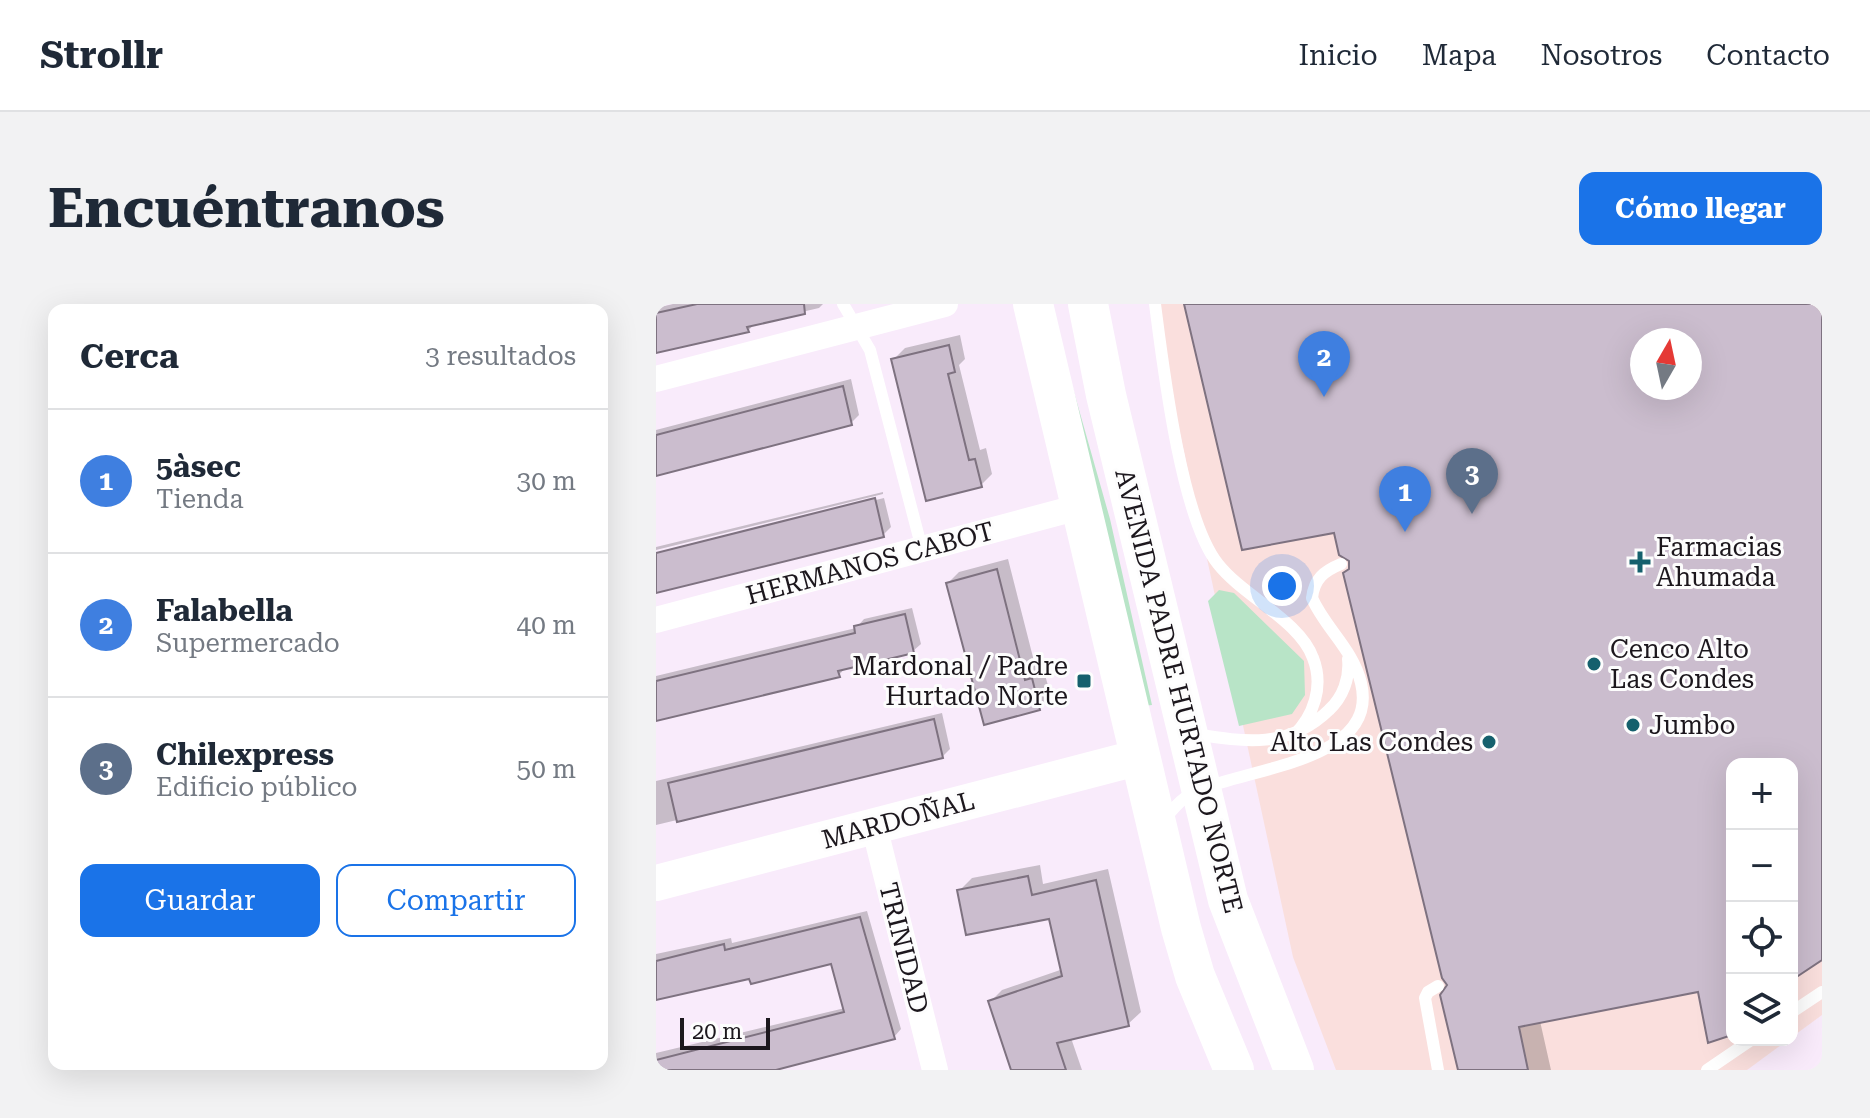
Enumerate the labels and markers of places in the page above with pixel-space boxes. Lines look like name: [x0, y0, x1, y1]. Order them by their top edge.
pin: 2: [1298, 331, 1350, 397]
pin: 3: [1446, 448, 1498, 514]
pin: 1: [1379, 466, 1431, 532]
place label: Farmacias Ahumada: [1656, 532, 1782, 592]
marker: Farmacias Ahumada: [1631, 553, 1649, 571]
place label: Cenco Alto Las Condes: [1610, 634, 1754, 694]
place label: Mardonal / Padre Hurtado Norte: [852, 651, 1068, 711]
marker: Cenco Alto Las Condes: [1585, 655, 1603, 673]
marker: Mardonal / Padre Hurtado Norte: [1075, 672, 1093, 690]
place label: Jumbo: [1649, 710, 1736, 740]
marker: Jumbo: [1624, 716, 1642, 734]
place label: Alto Las Condes: [1270, 727, 1473, 757]
marker: Alto Las Condes: [1480, 733, 1498, 751]

